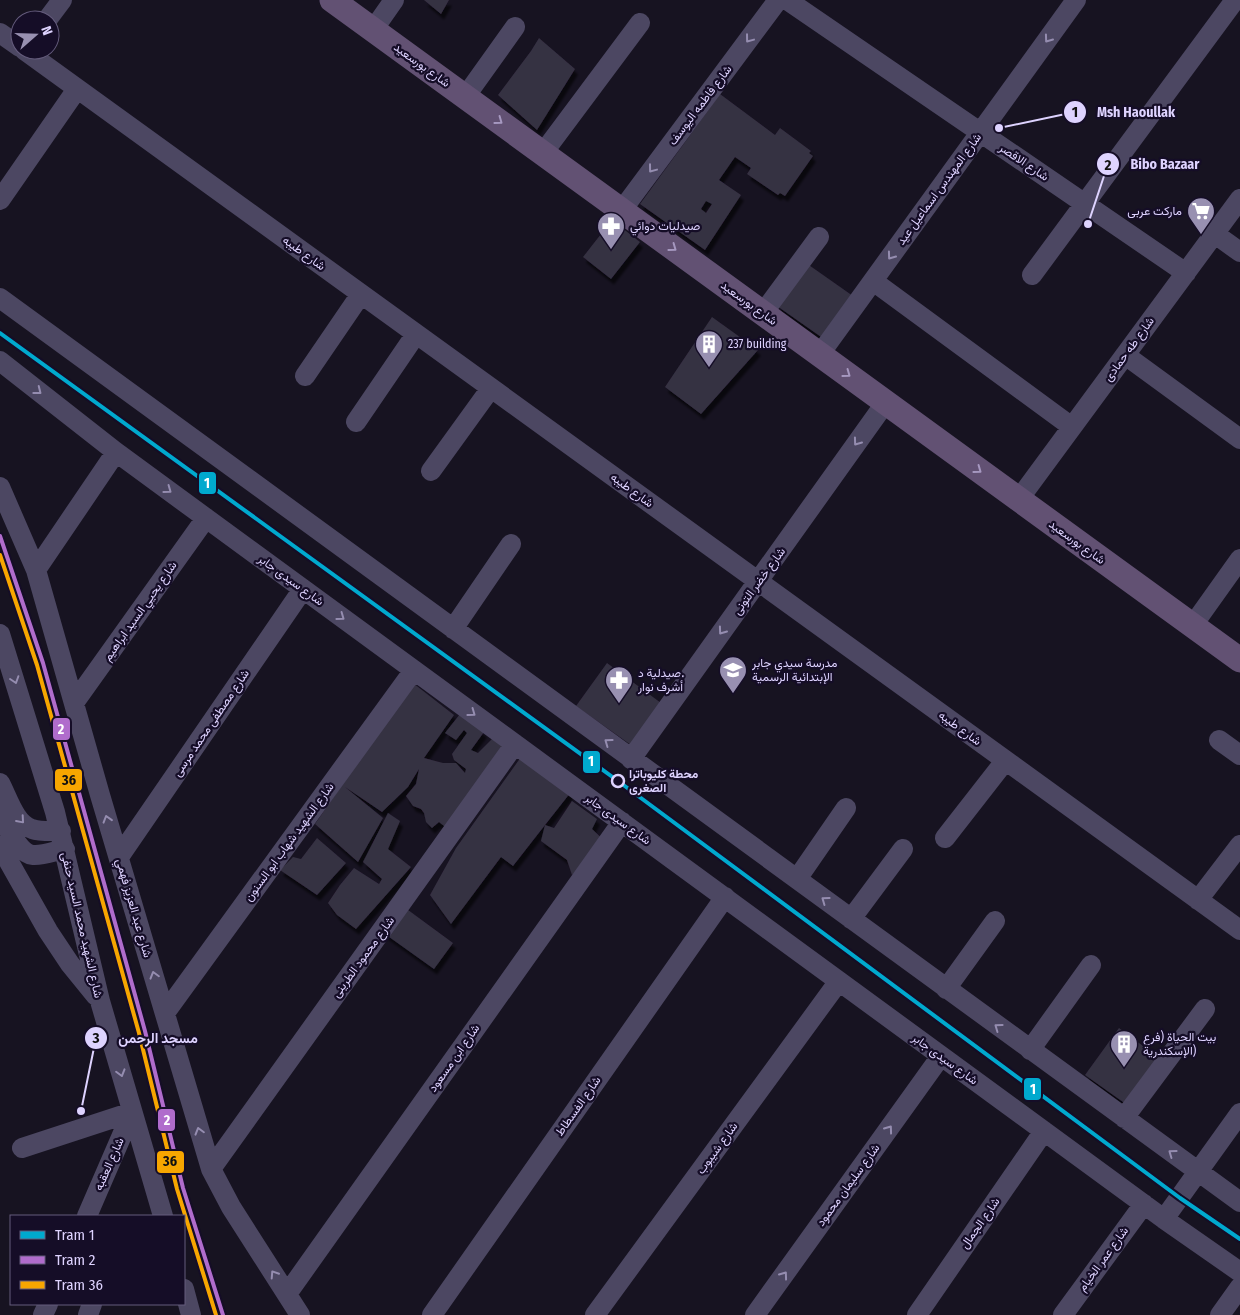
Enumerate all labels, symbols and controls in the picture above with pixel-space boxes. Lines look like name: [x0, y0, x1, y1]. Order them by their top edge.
north arrow: [10, 10, 60, 60]
text: N: [37, 24, 56, 38]
one-way arrow: [746, 33, 755, 43]
one-way arrow: [1045, 34, 1054, 43]
street label: شارع بورسعيد: [390, 40, 453, 92]
street label: شارع فاطمه اليوسف: [665, 62, 736, 149]
callout: Msh Haoullak: [1062, 97, 1185, 126]
text: 1: [1072, 103, 1078, 121]
text: Msh Haoullak: [1097, 104, 1176, 121]
one-way arrow: [493, 115, 503, 124]
street label: شارع المهندس اسماعيل عيد: [894, 130, 986, 249]
street label: شارع الاقصر: [995, 140, 1052, 185]
callout: Bibo Bazaar: [1095, 150, 1209, 179]
text: 2: [1104, 156, 1112, 174]
text: Bibo Bazaar: [1131, 156, 1200, 173]
one-way arrow: [649, 163, 658, 173]
supermarket icon: ماركت عربى: [1186, 196, 1216, 235]
place label: ماركت عربى: [1127, 204, 1182, 219]
pharmacy icon: صيدليات دوائي: [596, 211, 626, 250]
place label: صيدليات دوائي: [630, 219, 700, 236]
street label: شارع طيبه: [279, 233, 328, 275]
one-way arrow: [667, 242, 676, 250]
one-way arrow: [888, 250, 897, 260]
street label: شارع بورسعيد: [717, 278, 780, 330]
street label: شارع طه حمادى: [1101, 314, 1159, 385]
building icon: 237 building: [694, 329, 724, 368]
place label: 237 building: [728, 337, 787, 351]
one-way arrow: [841, 368, 850, 377]
one-way arrow: [33, 386, 42, 395]
one-way arrow: [854, 436, 863, 446]
one-way arrow: [972, 464, 981, 472]
street label: شارع طيبه: [607, 470, 656, 512]
line badge: 1: [198, 471, 217, 495]
text: 1: [204, 475, 210, 492]
one-way arrow: [162, 484, 172, 493]
street label: شارع بورسعيد: [1045, 517, 1108, 569]
street label: شارع خضر التونى: [730, 545, 790, 619]
street label: شارع سيدى جابر: [253, 551, 327, 610]
street label: شارع يحيي السيد ابراهيم: [100, 558, 182, 665]
one-way arrow: [335, 611, 345, 620]
one-way arrow: [719, 625, 728, 635]
school or university icon: مدرسة سيدي جابر الإبتدائية الرسمية: [718, 655, 748, 694]
place label: مدرسة سيدي جابر الإبتدائية الرسمية: [751, 656, 837, 685]
pharmacy icon: صيدلية د. أشرف نوار: [604, 665, 634, 704]
place label: صيدلية د. أشرف نوار: [637, 666, 684, 695]
street label: شارع مصطفى محمد مرسى: [170, 667, 254, 780]
one-way arrow: [9, 676, 19, 684]
one-way arrow: [466, 707, 476, 716]
street label: شارع طيبه: [935, 708, 984, 750]
line badge: 2: [52, 717, 71, 741]
text: 2: [57, 721, 65, 738]
one-way arrow: [605, 739, 614, 748]
line badge: 1: [582, 750, 601, 774]
text: 1: [588, 753, 594, 770]
place label: محطة كليوباترا الصغرى: [629, 767, 699, 796]
line badge: 36: [54, 768, 83, 792]
text: 36: [61, 772, 76, 789]
marker: محطة كليوباترا الصغرى: [611, 774, 625, 788]
street label: شارع الشهيد شهاب ابو السنون: [241, 780, 338, 905]
street label: شارع سيدى جابر: [580, 790, 654, 849]
one-way arrow: [16, 815, 25, 824]
one-way arrow: [103, 815, 113, 824]
street label: شارع الشهيد محمد السيد حنفى: [56, 851, 106, 1000]
street label: شارع عبد العزيز فهمي: [110, 857, 155, 960]
one-way arrow: [821, 897, 831, 906]
street label: شارع محمود الطرينى: [329, 914, 399, 1001]
one-way arrow: [149, 971, 159, 979]
street label: شارع ابن مسعود: [426, 1022, 484, 1096]
callout: مسجد الرحمن: [83, 1023, 208, 1052]
one-way arrow: [995, 1024, 1004, 1032]
text: 3: [91, 1029, 100, 1047]
building icon: بيت الحياة (فرع الإسكندرية): [1109, 1029, 1139, 1068]
text: مسجد الرحمن: [118, 1030, 198, 1047]
street label: شارع سيدى جابر: [907, 1030, 981, 1089]
place label: بيت الحياة (فرع الإسكندرية): [1143, 1030, 1216, 1059]
one-way arrow: [115, 1069, 126, 1078]
street label: شارع الفسطاط: [552, 1074, 605, 1140]
line badge: 1: [1023, 1077, 1042, 1101]
text: 1: [1030, 1081, 1036, 1098]
line badge: 2: [157, 1108, 176, 1132]
text: 2: [163, 1112, 171, 1129]
street label: شارع شيبوب: [693, 1119, 742, 1178]
one-way arrow: [883, 1126, 891, 1135]
one-way arrow: [195, 1127, 205, 1135]
street label: شارع العقبه: [91, 1135, 129, 1193]
street label: شارع سليمان محمود: [814, 1141, 884, 1230]
line badge: 36: [156, 1150, 185, 1174]
one-way arrow: [1168, 1150, 1178, 1159]
text: 36: [162, 1153, 177, 1170]
street label: شارع الجمال: [957, 1195, 1004, 1252]
legend: [10, 1215, 185, 1305]
street label: شارع عمر الخيام: [1075, 1224, 1133, 1295]
text: Tram 1: [55, 1226, 95, 1244]
text: Tram 2: [55, 1251, 96, 1269]
one-way arrow: [271, 1270, 280, 1279]
one-way arrow: [778, 1271, 787, 1281]
text: Tram 36: [55, 1276, 103, 1294]

